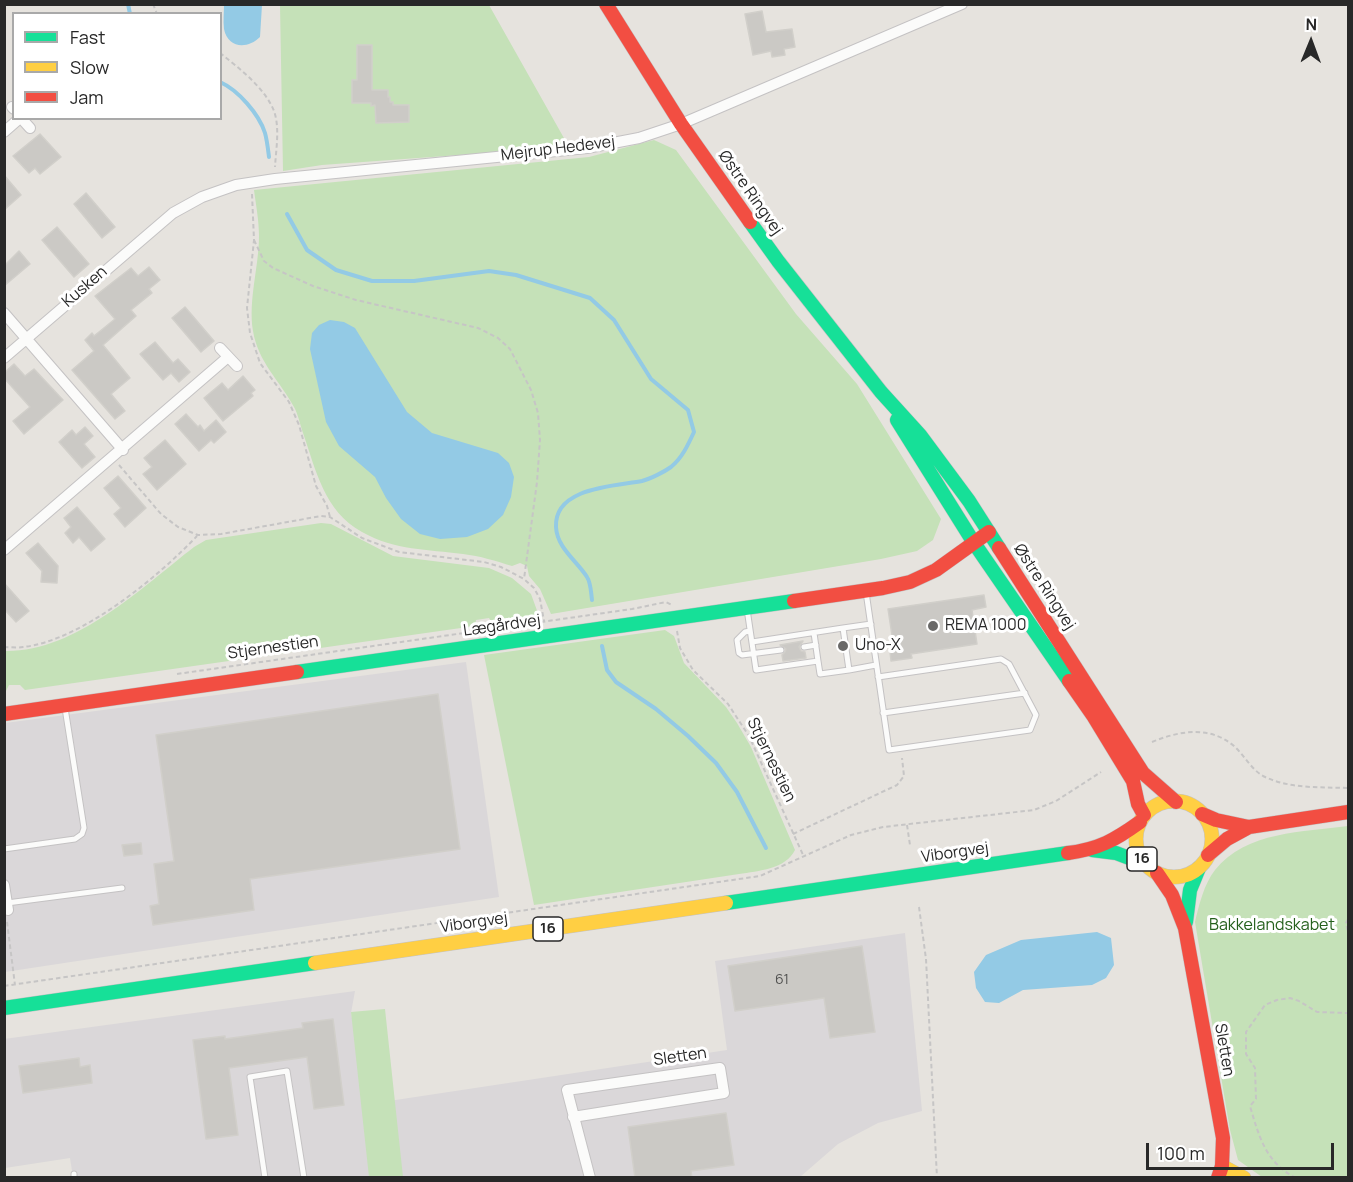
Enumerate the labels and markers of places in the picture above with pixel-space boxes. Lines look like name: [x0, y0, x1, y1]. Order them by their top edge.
place label: REMA 1000: [945, 616, 1027, 636]
marker: REMA 1000: [926, 619, 940, 633]
place label: Uno-X: [855, 636, 901, 656]
marker: Uno-X: [836, 639, 850, 653]

